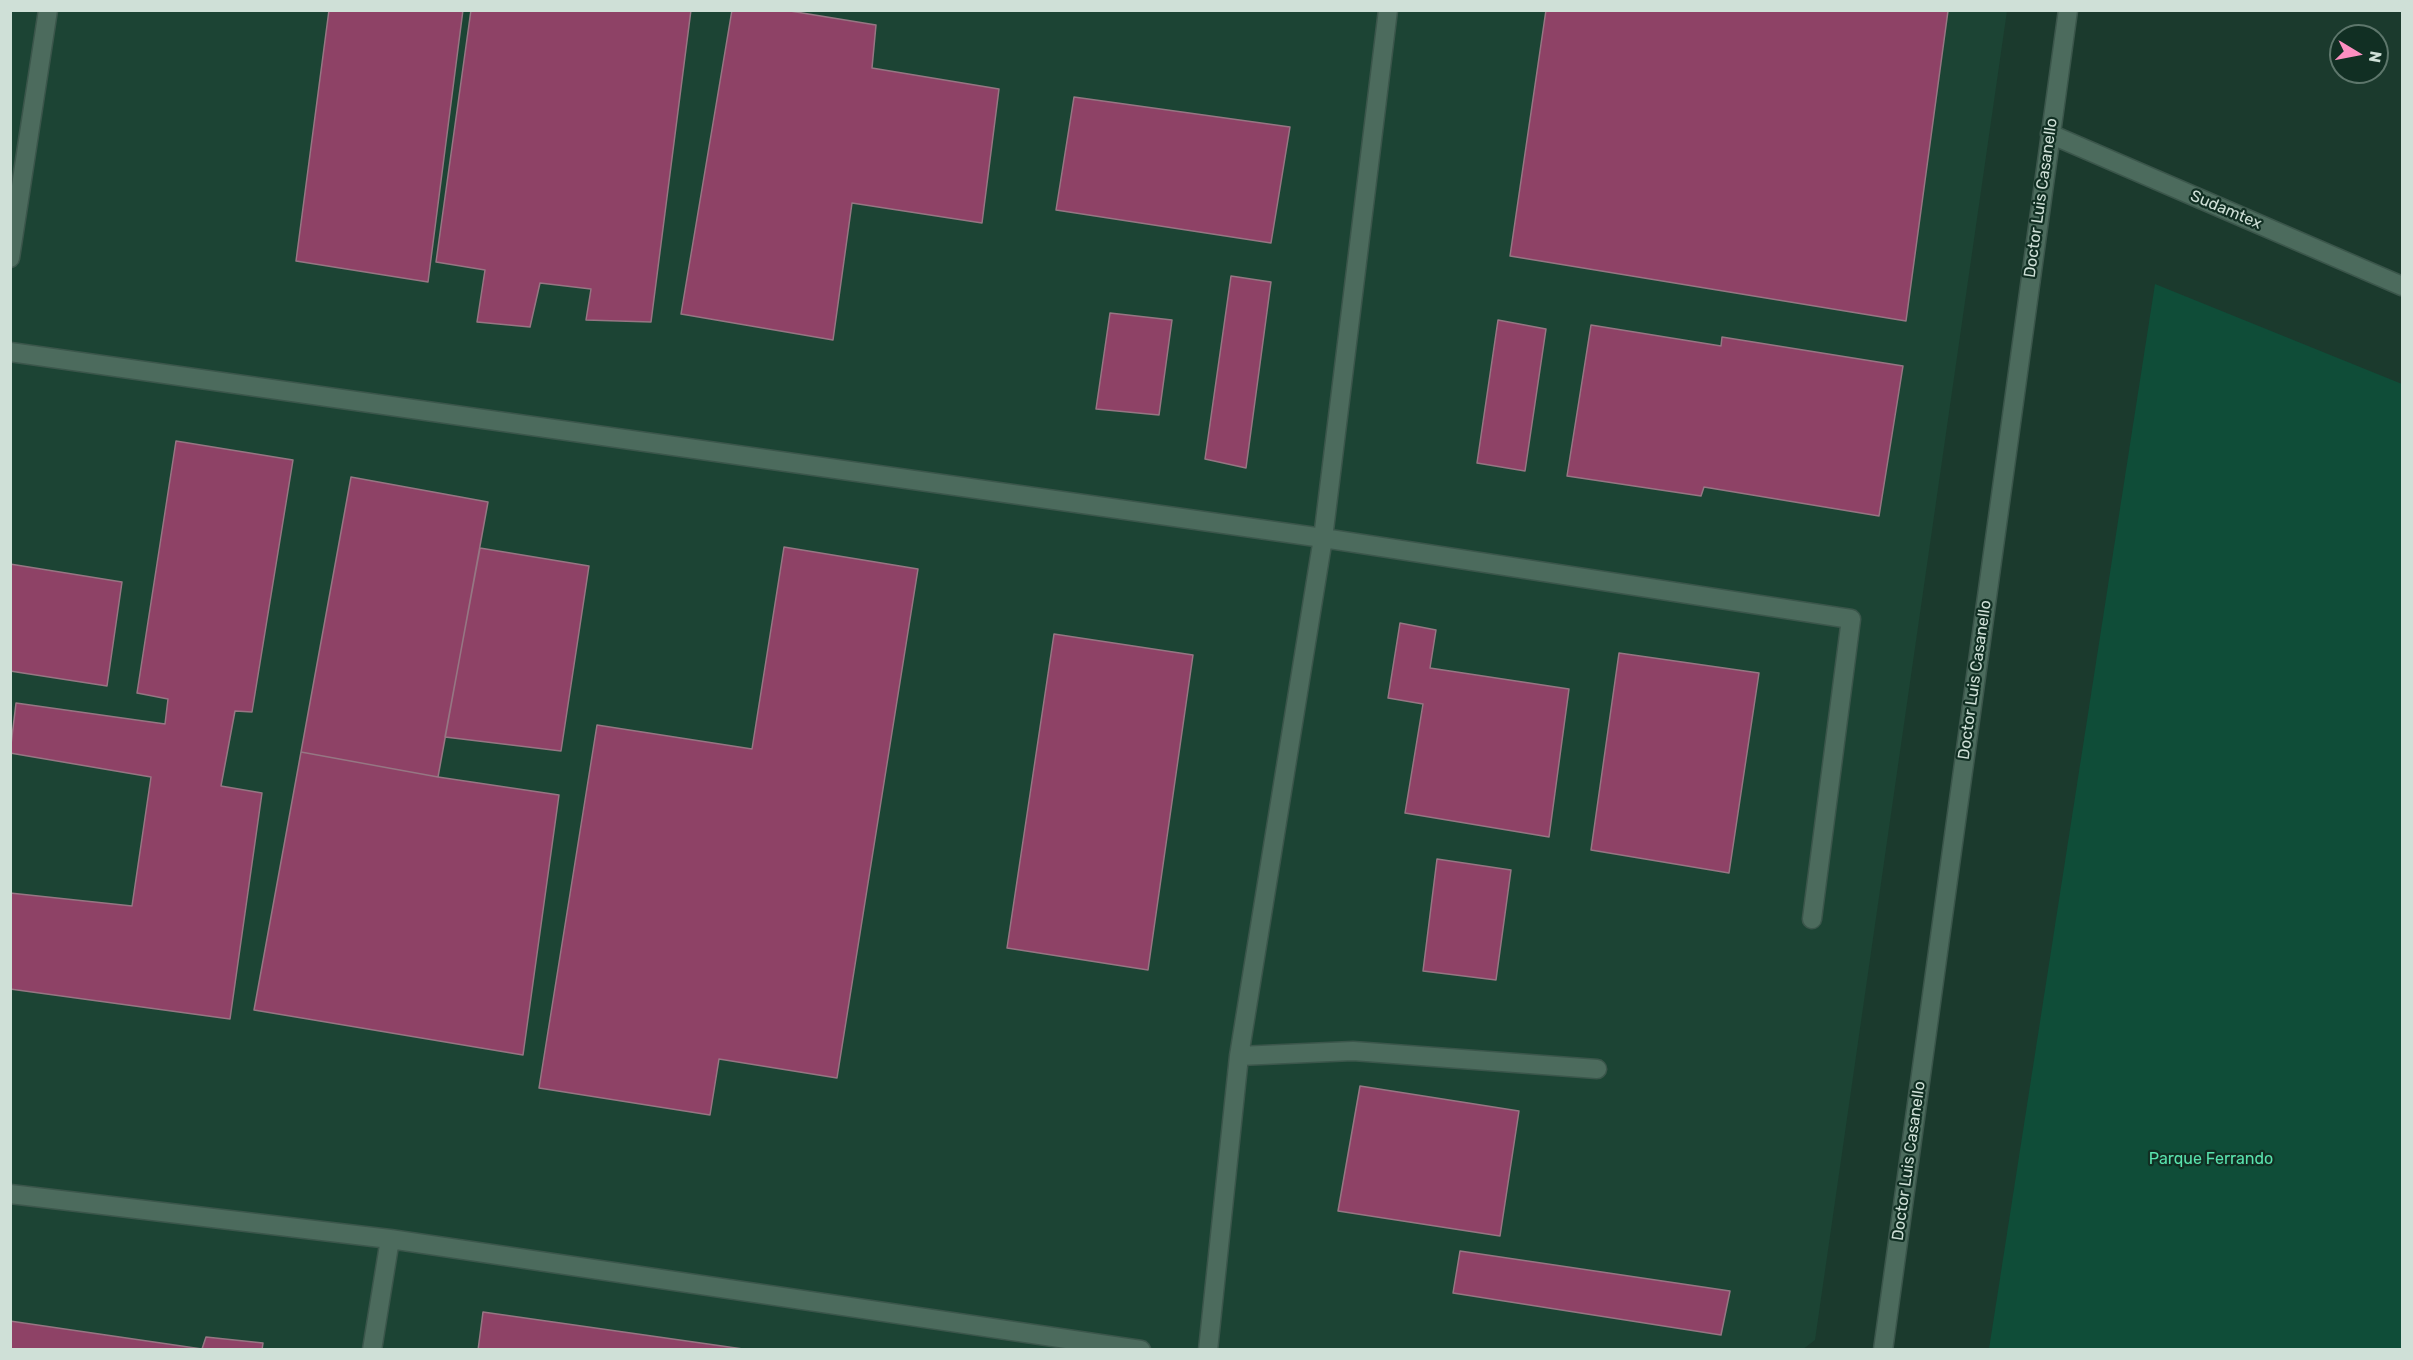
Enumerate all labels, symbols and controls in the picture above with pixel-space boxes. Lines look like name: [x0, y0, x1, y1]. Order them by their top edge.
north arrow: [2329, 24, 2389, 84]
text: N: [2365, 50, 2386, 64]
street label: Doctor Luis Casanello: [2020, 117, 2062, 279]
street label: Sudamtex: [2187, 186, 2265, 234]
street label: Doctor Luis Casanello: [1954, 599, 1996, 761]
street label: Doctor Luis Casanello: [1888, 1080, 1930, 1242]
park label: Parque Ferrando: [2149, 1149, 2273, 1169]

